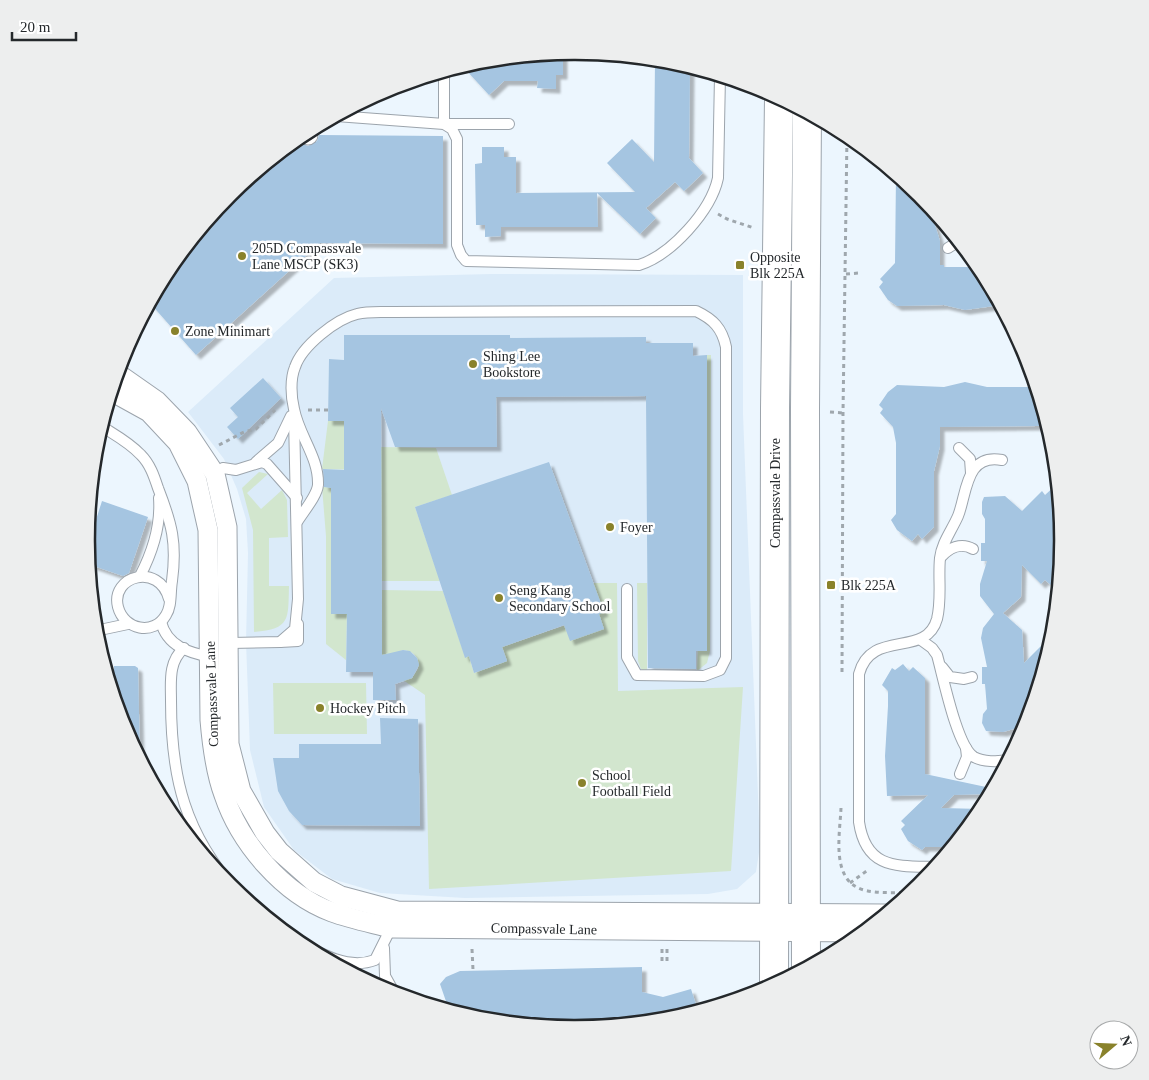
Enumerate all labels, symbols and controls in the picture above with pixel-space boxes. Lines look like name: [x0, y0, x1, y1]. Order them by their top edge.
scale bar: [12, 10, 76, 42]
text: 20 m: [20, 19, 51, 35]
place label: 205D Compassvale Lane MSCP (SK3): [252, 241, 361, 273]
marker: 205D Compassvale Lane MSCP (SK3): [236, 250, 248, 262]
place label: Opposite Blk 225A: [750, 250, 806, 281]
marker: Opposite Blk 225A: [734, 259, 746, 271]
place label: Zone Minimart: [185, 324, 270, 339]
marker: Zone Minimart: [169, 325, 181, 337]
place label: Shing Lee Bookstore: [483, 349, 541, 380]
marker: Shing Lee Bookstore: [467, 358, 479, 370]
street label: Compassvale Drive: [768, 438, 783, 548]
place label: Foyer: [620, 520, 653, 535]
marker: Foyer: [604, 521, 616, 533]
place label: Blk 225A: [841, 578, 897, 593]
marker: Blk 225A: [825, 579, 837, 591]
place label: Seng Kang Secondary School: [509, 583, 611, 614]
marker: Seng Kang Secondary School: [493, 592, 505, 604]
street label: Compassvale Lane: [203, 641, 221, 747]
place label: Hockey Pitch: [330, 701, 406, 716]
marker: Hockey Pitch: [314, 702, 326, 714]
place label: School Football Field: [592, 768, 671, 799]
marker: School Football Field: [576, 777, 588, 789]
street label: Compassvale Lane: [491, 921, 597, 937]
north arrow: [1089, 1020, 1139, 1070]
text: N: [1117, 1034, 1135, 1048]

